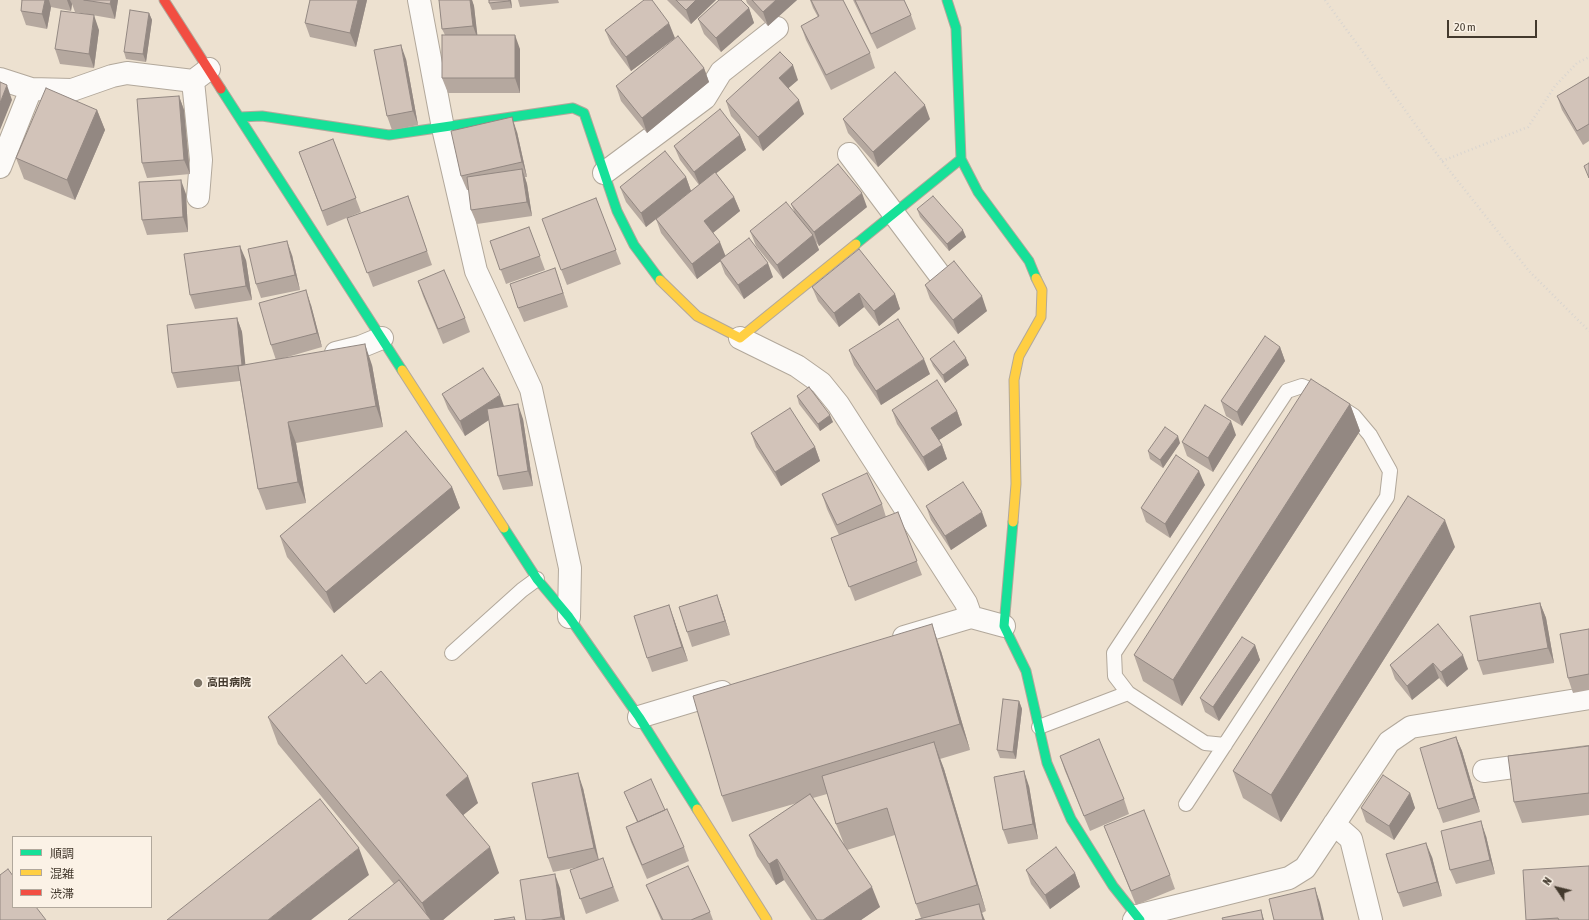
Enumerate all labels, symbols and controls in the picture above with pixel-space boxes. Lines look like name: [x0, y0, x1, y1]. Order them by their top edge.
scale bar: [1449, 12, 1539, 38]
text: 20 m: [1454, 20, 1476, 34]
place label: 高田病院: [207, 676, 251, 690]
marker: 高田病院: [192, 677, 204, 689]
legend: [12, 836, 152, 908]
text: 順調: [50, 847, 74, 861]
text: 混雑: [50, 867, 74, 881]
north arrow: [1537, 868, 1577, 908]
text: N: [1540, 875, 1554, 887]
text: 渋滞: [50, 887, 74, 901]

